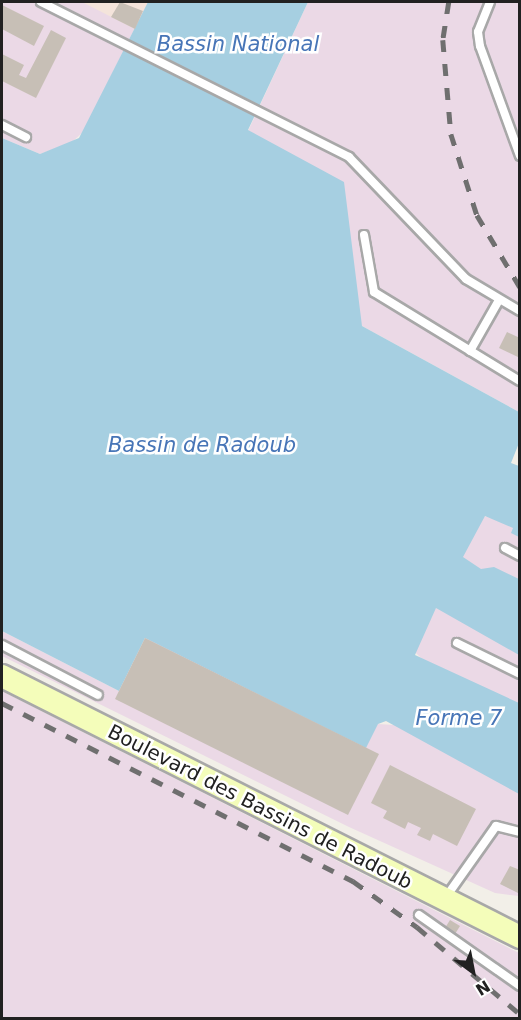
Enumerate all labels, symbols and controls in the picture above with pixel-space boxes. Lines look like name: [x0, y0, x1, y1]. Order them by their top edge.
water label: Bassin National: [157, 31, 319, 57]
water label: Bassin de Radoub: [108, 432, 296, 458]
water label: Forme 7: [416, 705, 502, 731]
street label: Boulevard des Bassins de Radoub: [104, 719, 416, 895]
north arrow: [443, 942, 503, 1002]
text: N: [472, 976, 494, 999]

